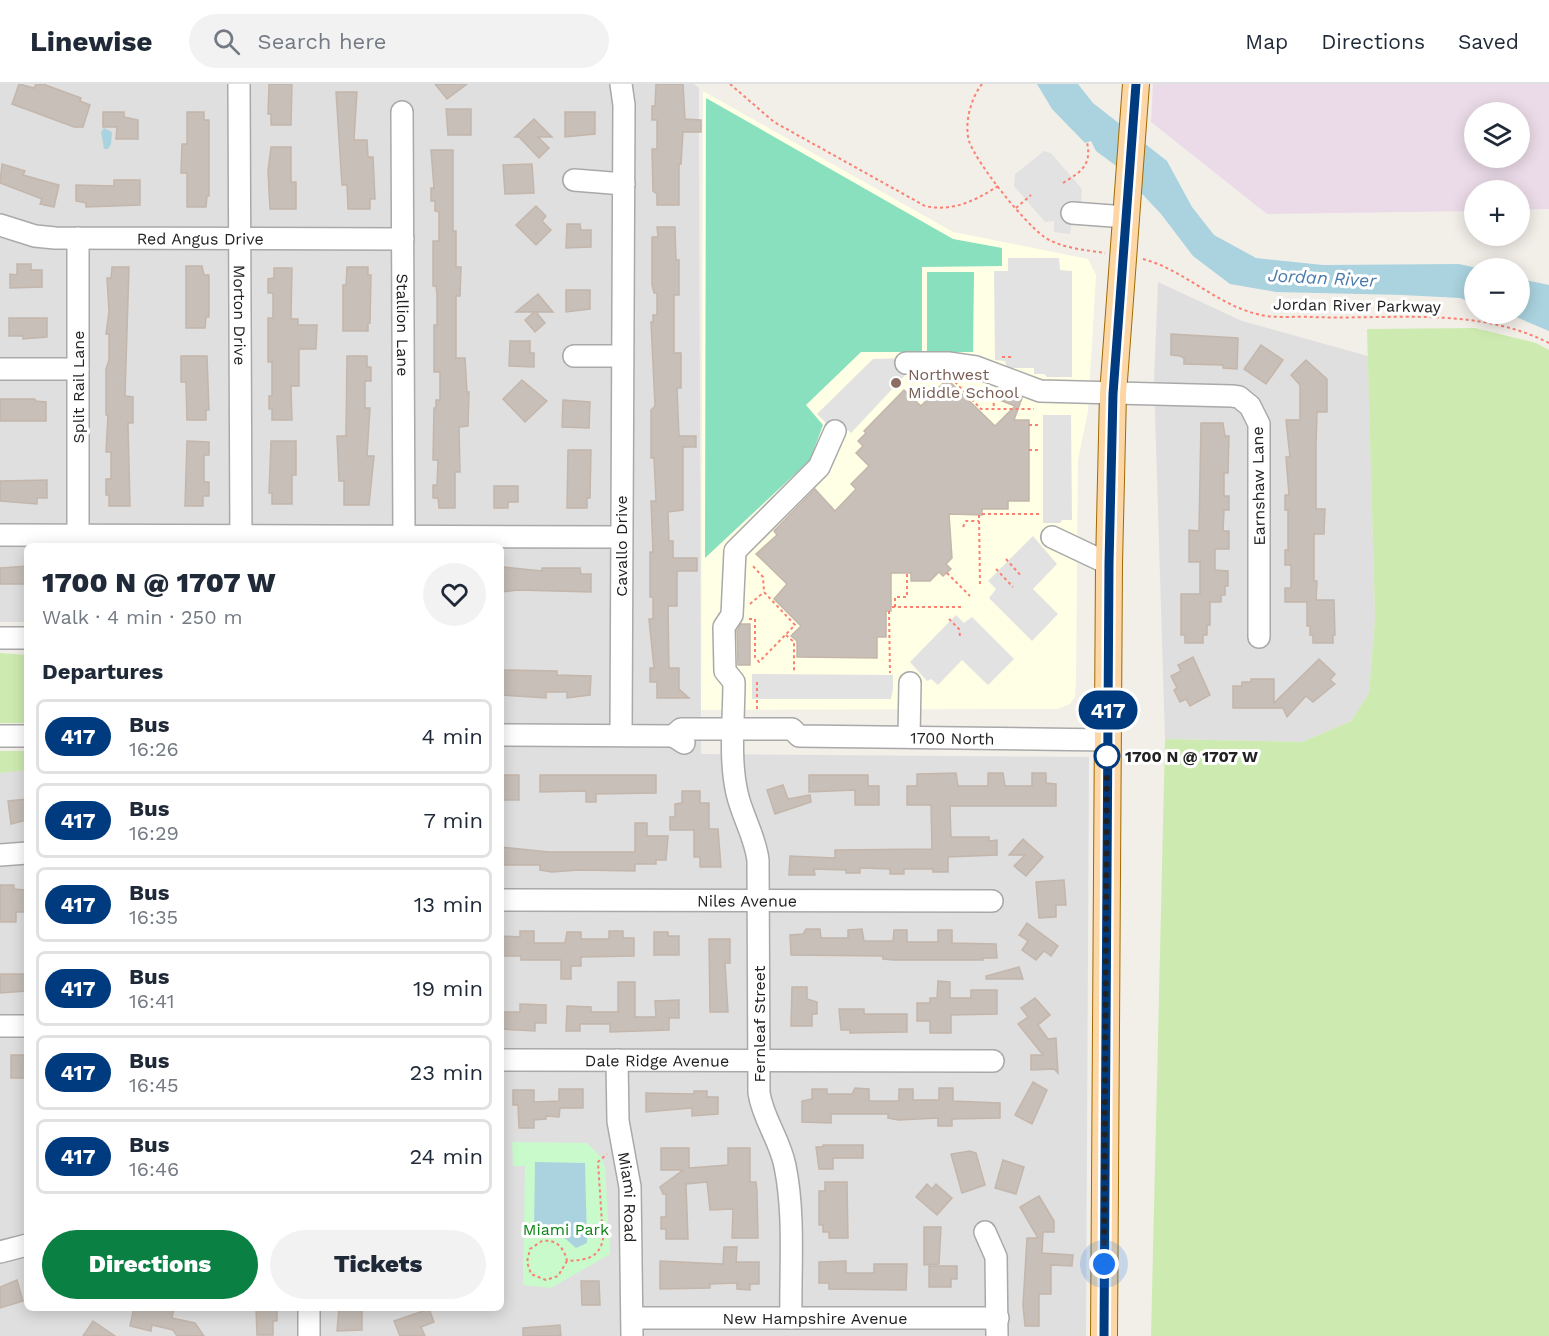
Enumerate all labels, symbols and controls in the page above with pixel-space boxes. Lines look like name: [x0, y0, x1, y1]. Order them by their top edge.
search box: [189, 14, 609, 68]
text: Linewise: [30, 25, 153, 58]
icon: search: [210, 25, 243, 58]
text: Search here: [258, 29, 387, 54]
text: Map: [1245, 29, 1288, 54]
text: Directions: [1321, 29, 1425, 54]
text: Saved: [1458, 29, 1519, 54]
map controls: [1464, 102, 1530, 324]
button: layers: [1464, 102, 1530, 168]
button: +: [1464, 180, 1530, 246]
street label: Red Angus Drive: [137, 229, 264, 249]
button: −: [1464, 258, 1530, 324]
water label: Jordan River: [1267, 264, 1378, 291]
street label: Morton Drive: [230, 265, 249, 365]
street label: Stallion Lane: [393, 274, 412, 376]
street label: Jordan River Parkway: [1273, 295, 1442, 316]
street label: Split Rail Lane: [69, 330, 88, 444]
place label: Northwest Middle School: [908, 365, 1019, 402]
marker: Northwest Middle School: [889, 376, 903, 390]
street label: Earnshaw Lane: [1248, 426, 1269, 546]
street label: Cavallo Drive: [612, 495, 631, 597]
button: heart: [423, 563, 486, 626]
text: 1700 N @ 1707 W: [42, 566, 275, 599]
text: Walk · 4 min · 250 m: [42, 605, 243, 629]
text: Departures: [42, 659, 163, 684]
line badge: 417: [1074, 690, 1142, 730]
text: 417: [1091, 698, 1125, 723]
text: Bus: [129, 712, 169, 737]
text: 417: [61, 724, 95, 749]
text: 4 min: [422, 724, 483, 749]
street label: 1700 North: [910, 728, 995, 749]
text: 16:26: [129, 737, 179, 761]
marker: 1700 N @ 1707 W: [1094, 743, 1120, 769]
place label: 1700 N @ 1707 W: [1125, 747, 1258, 766]
text: Bus: [129, 796, 169, 821]
text: 417: [61, 808, 95, 833]
text: 7 min: [423, 808, 483, 833]
text: 16:29: [129, 821, 179, 845]
text: Bus: [129, 880, 169, 905]
street label: Niles Avenue: [697, 891, 797, 911]
text: 417: [61, 892, 95, 917]
text: 13 min: [414, 892, 483, 917]
text: 16:35: [129, 905, 178, 929]
text: Bus: [129, 964, 169, 989]
street label: Fernleaf Street: [750, 965, 769, 1082]
text: 417: [61, 976, 95, 1001]
text: 19 min: [413, 976, 483, 1001]
text: 16:41: [129, 989, 175, 1013]
text: Bus: [129, 1048, 169, 1073]
street label: Dale Ridge Avenue: [585, 1051, 729, 1070]
text: 417: [61, 1060, 95, 1085]
text: 23 min: [409, 1060, 483, 1085]
text: 16:45: [129, 1073, 179, 1097]
text: Bus: [129, 1132, 169, 1157]
text: 417: [61, 1144, 95, 1169]
text: 24 min: [409, 1144, 483, 1169]
street label: Miami Road: [614, 1150, 640, 1243]
text: 16:46: [129, 1157, 179, 1181]
park label: Miami Park: [523, 1220, 609, 1239]
button: Directions: [42, 1230, 258, 1299]
button: Tickets: [270, 1230, 486, 1299]
your location: [1089, 1249, 1119, 1279]
street label: New Hampshire Avenue: [723, 1309, 907, 1328]

